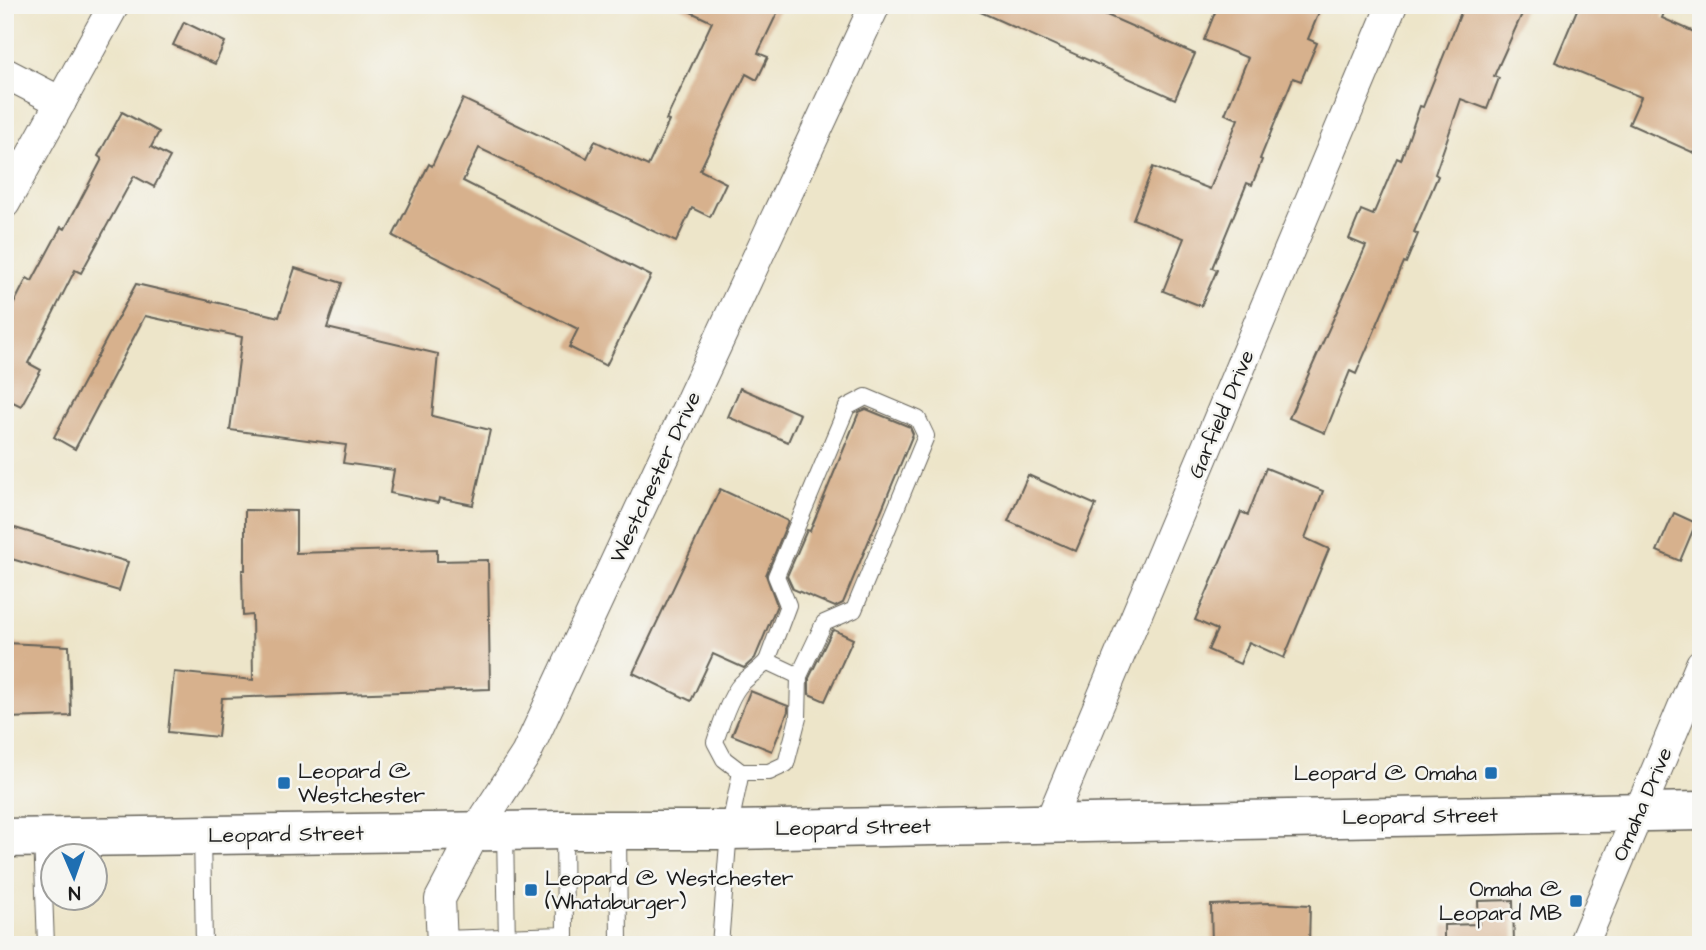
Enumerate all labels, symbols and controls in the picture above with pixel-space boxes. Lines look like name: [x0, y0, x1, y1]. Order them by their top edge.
street label: Garfield Drive: [1181, 346, 1262, 483]
street label: Westchester Drive: [603, 387, 708, 568]
street label: Omaha Drive: [1605, 743, 1679, 866]
place label: Leopard @ Westchester: [298, 757, 426, 810]
place label: Leopard @ Omaha: [1294, 759, 1477, 789]
marker: Leopard @ Omaha: [1483, 765, 1499, 781]
marker: Leopard @ Westchester: [276, 775, 292, 791]
street label: Leopard Street: [1342, 801, 1499, 833]
street label: Leopard Street: [775, 812, 932, 844]
street label: Leopard Street: [208, 819, 365, 851]
north arrow: [38, 842, 108, 912]
place label: Leopard @ Westchester (Whataburger): [545, 864, 794, 919]
place label: Omaha @ Leopard MB: [1439, 875, 1562, 929]
text: N: [68, 879, 81, 906]
marker: Leopard @ Westchester (Whataburger): [523, 882, 539, 898]
marker: Omaha @ Leopard MB: [1568, 893, 1584, 909]

